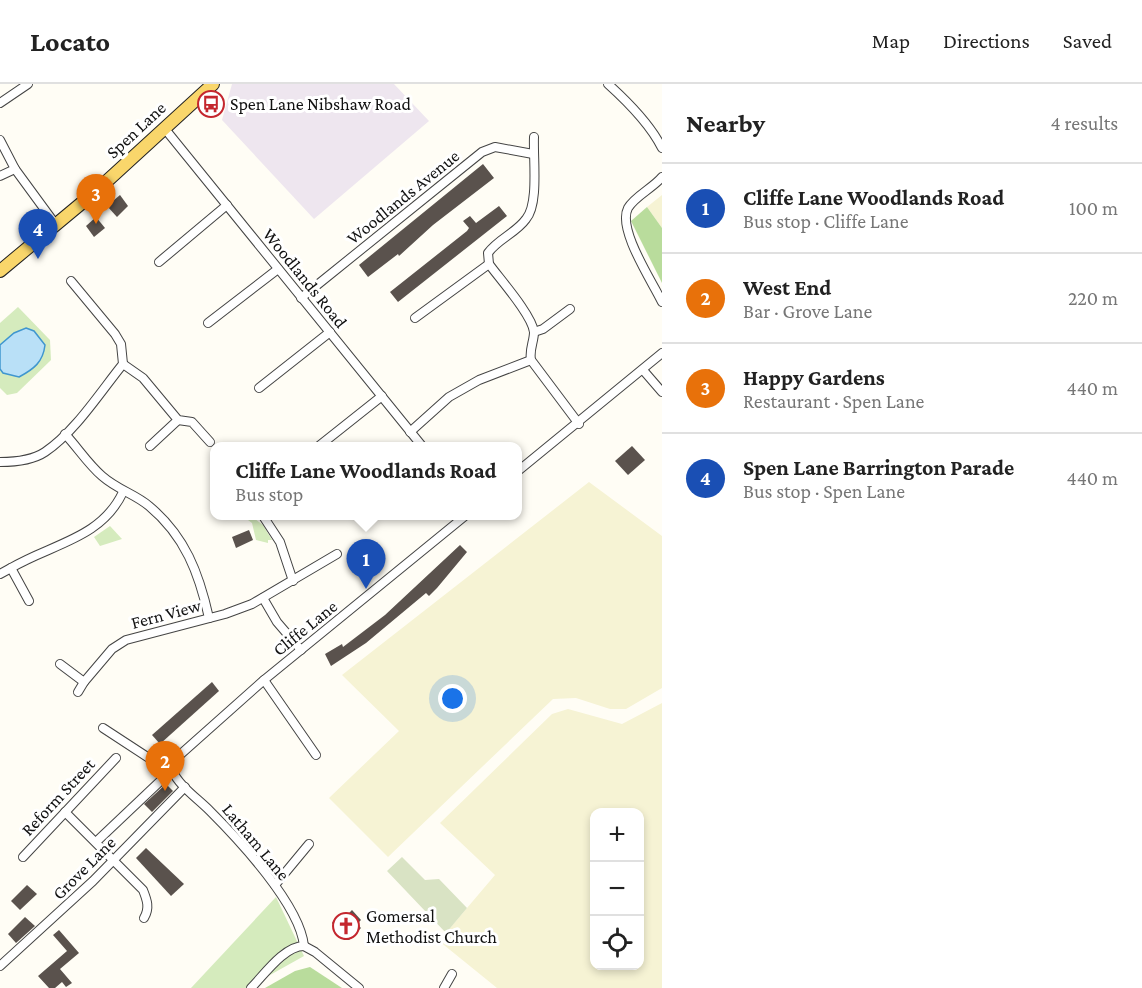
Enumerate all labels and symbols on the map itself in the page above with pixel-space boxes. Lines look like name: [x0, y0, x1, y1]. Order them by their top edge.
bus stop icon: Spen Lane Nibshaw Road: [196, 89, 226, 119]
place label: Spen Lane Nibshaw Road: [230, 94, 411, 114]
street label: Spen Lane: [102, 97, 170, 162]
street label: Woodlands Avenue: [343, 146, 463, 248]
pin: 3: [76, 174, 116, 224]
pin: 4: [18, 210, 57, 259]
street label: Woodlands Road: [259, 224, 352, 332]
pin: 1: [346, 540, 386, 589]
street label: Fern View: [129, 595, 204, 633]
street label: Cliffe Lane: [269, 596, 341, 660]
your location: [438, 684, 467, 713]
pin: 2: [146, 742, 184, 791]
street label: Reform Street: [17, 753, 100, 840]
street label: Latham Lane: [218, 800, 294, 885]
street label: Grove Lane: [48, 832, 120, 904]
place label: Gomersal Methodist Church: [366, 906, 497, 947]
church icon: Gomersal Methodist Church: [331, 911, 361, 941]

